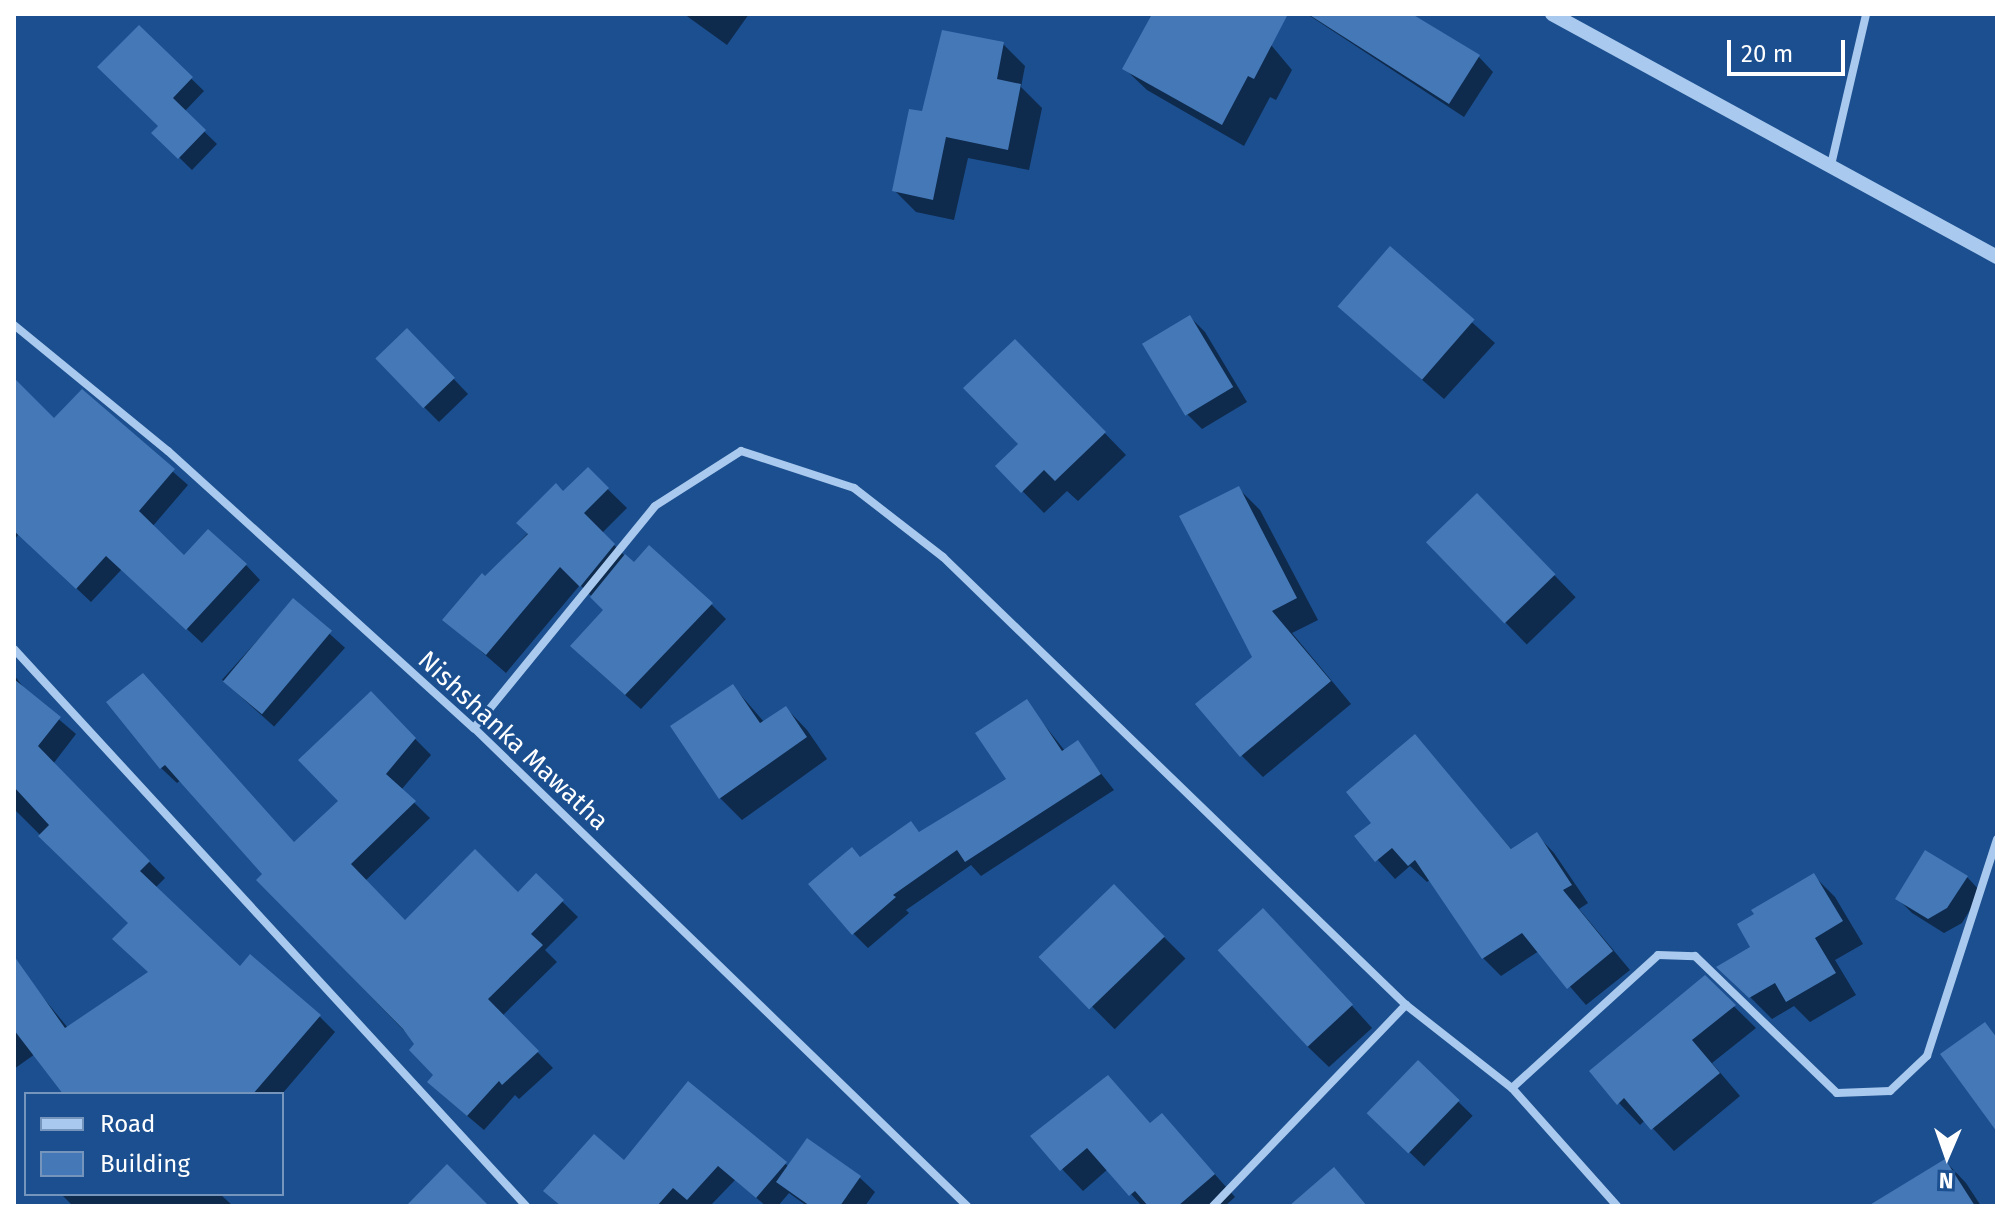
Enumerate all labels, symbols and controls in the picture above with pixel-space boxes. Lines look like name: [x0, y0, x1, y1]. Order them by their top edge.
scale bar: [1731, 24, 1849, 74]
text: 20 m: [1741, 40, 1793, 68]
street label: Nishshanka Mawatha: [411, 645, 615, 837]
legend: [24, 1092, 284, 1196]
text: Road: [100, 1110, 155, 1138]
north arrow: [1907, 1116, 1987, 1196]
text: Building: [100, 1150, 190, 1178]
text: N: [1938, 1167, 1954, 1194]

